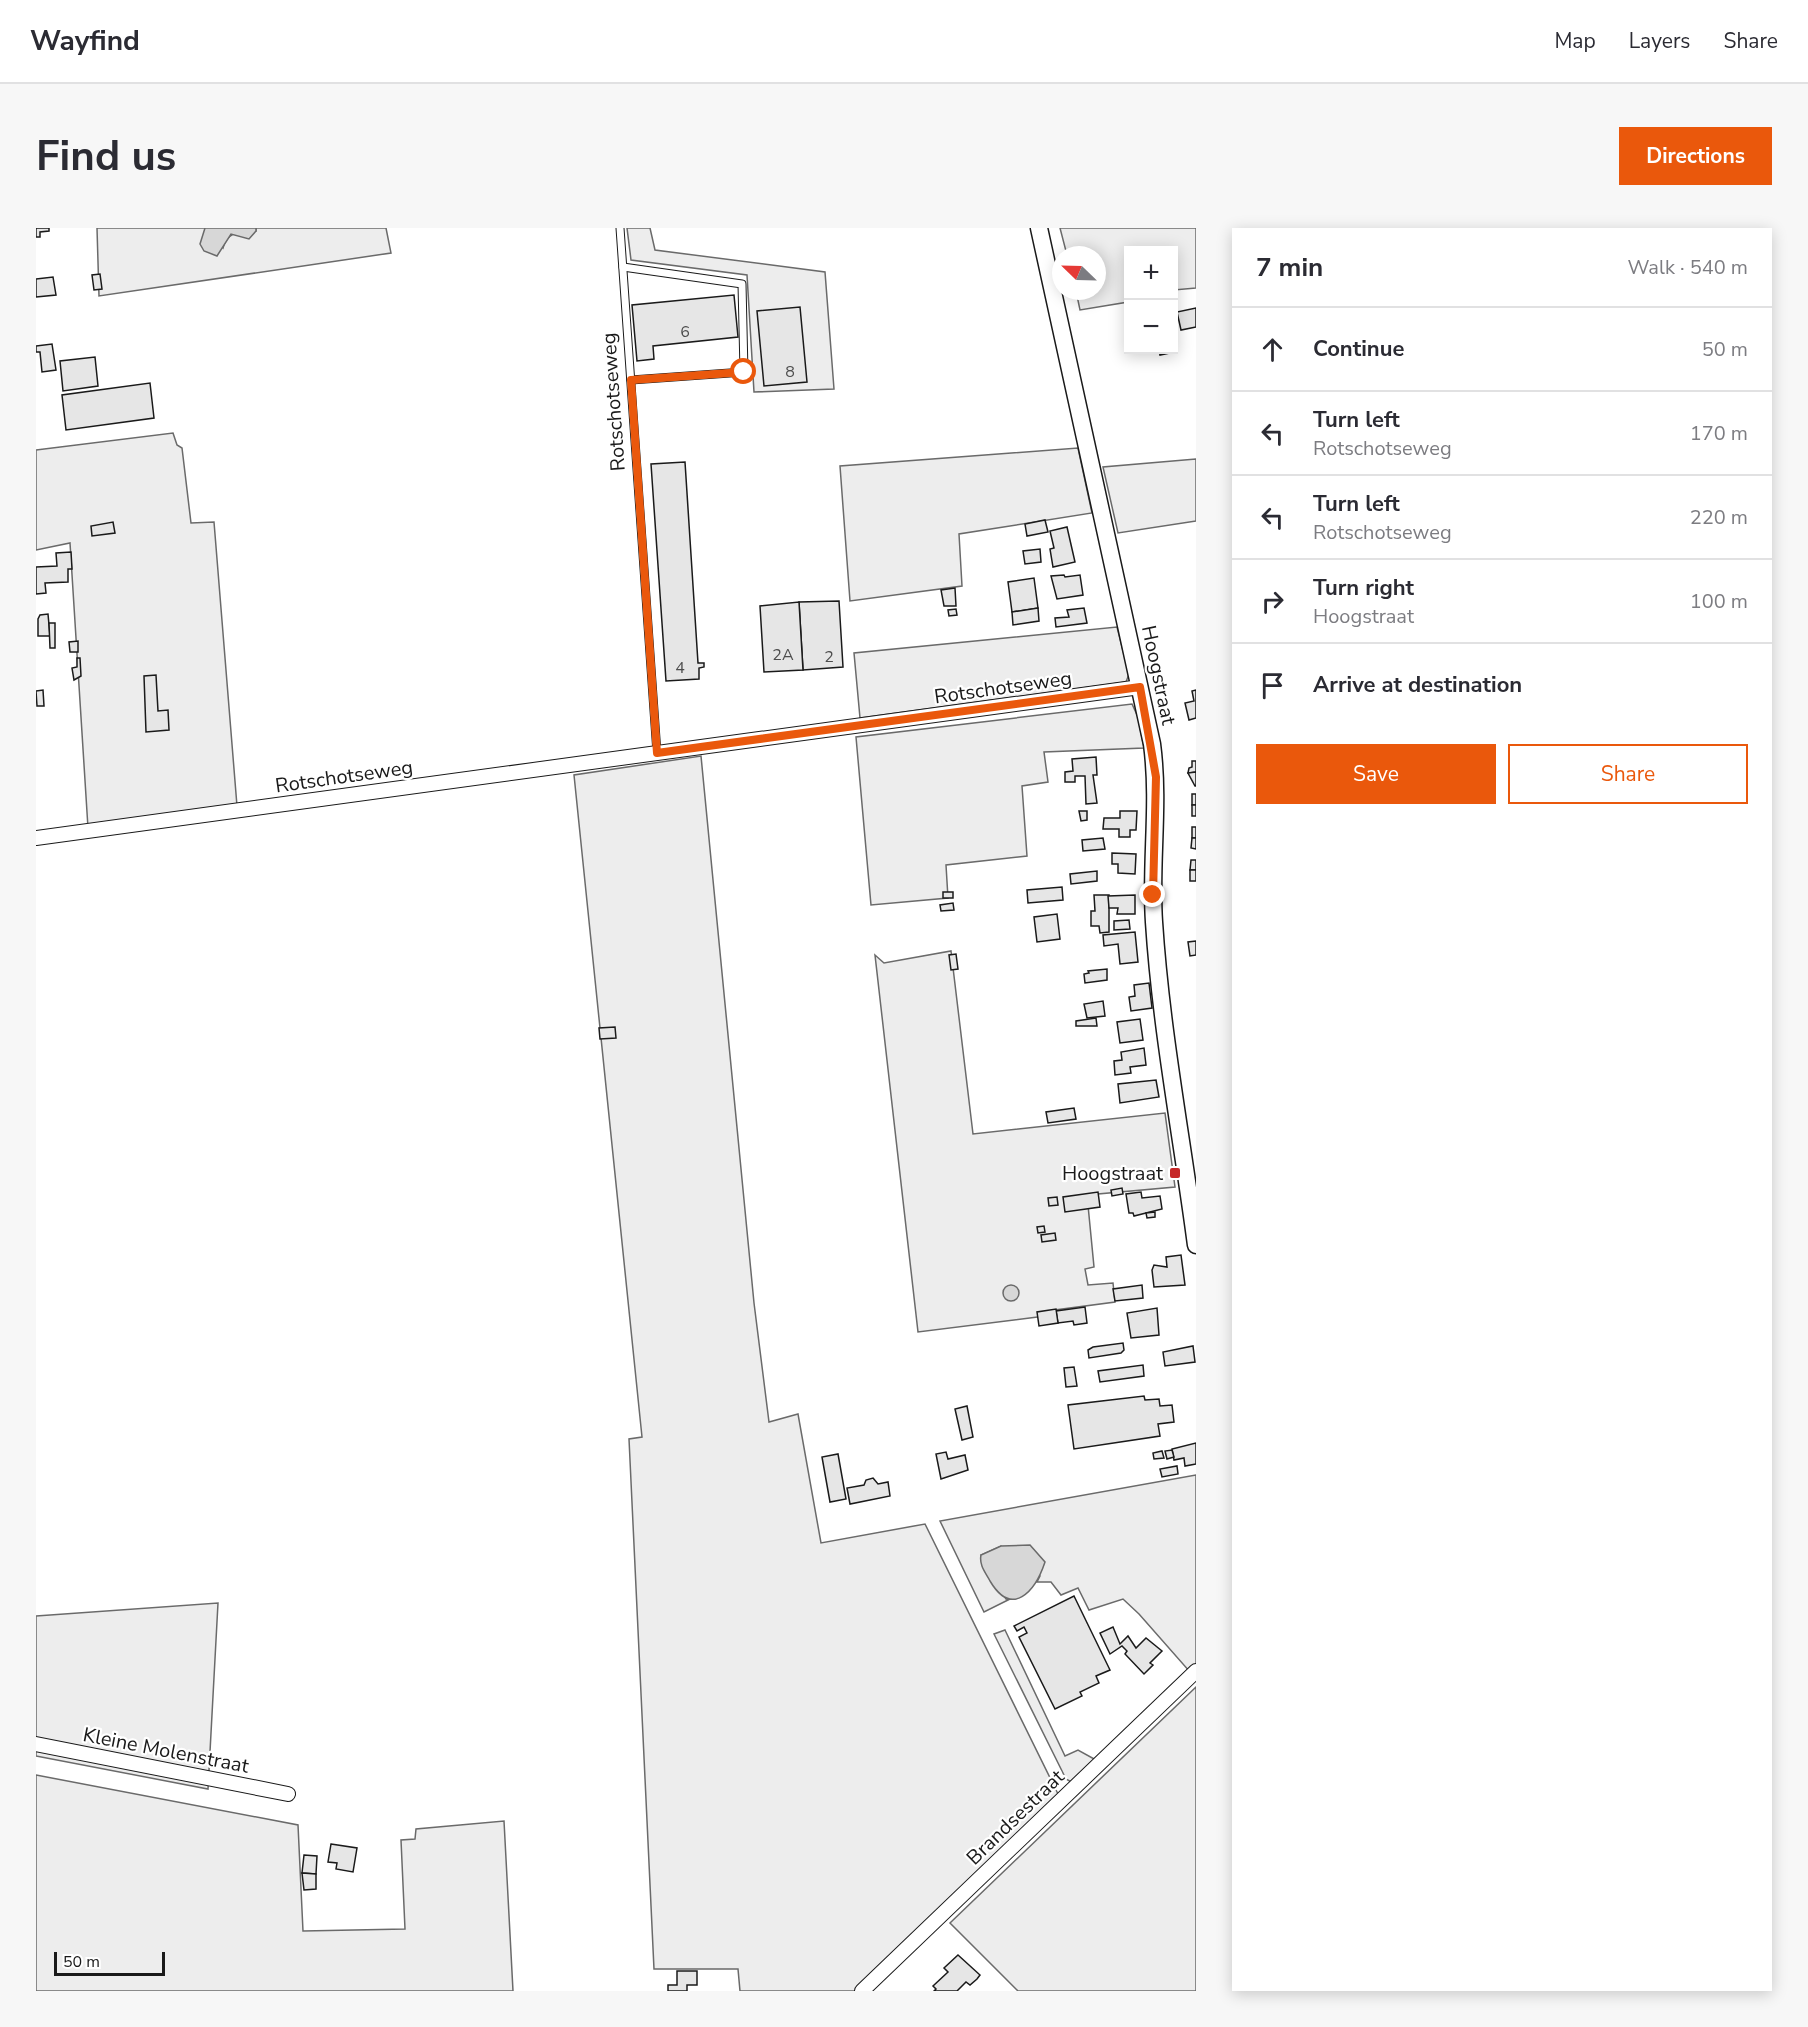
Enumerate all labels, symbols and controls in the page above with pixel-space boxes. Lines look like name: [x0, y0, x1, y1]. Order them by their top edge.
text: Wayfind: [30, 22, 140, 60]
text: Map: [1554, 27, 1596, 55]
text: Layers: [1629, 27, 1690, 55]
text: Share: [1723, 27, 1778, 55]
button: Directions: [1619, 127, 1772, 185]
text: Find us: [36, 128, 176, 185]
north arrow: [1052, 246, 1106, 300]
map controls: [1124, 246, 1178, 354]
button: +: [1124, 246, 1178, 300]
text: 7 min: [1256, 250, 1323, 285]
text: Walk · 540 m: [1628, 254, 1748, 281]
button: −: [1124, 300, 1178, 354]
house number: 6: [680, 321, 690, 343]
street label: Rotschotseweg: [595, 332, 632, 472]
icon: ahead: [1256, 333, 1289, 366]
text: Continue: [1313, 334, 1404, 364]
text: 50 m: [1702, 336, 1748, 363]
route start: [730, 358, 756, 384]
house number: 8: [785, 361, 795, 383]
text: Turn left: [1313, 405, 1400, 435]
icon: left: [1256, 417, 1289, 450]
text: 170 m: [1690, 420, 1748, 447]
text: Rotschotseweg: [1313, 435, 1452, 462]
text: Turn left: [1313, 489, 1400, 519]
icon: left: [1256, 501, 1289, 534]
text: 220 m: [1690, 504, 1748, 531]
text: Rotschotseweg: [1313, 519, 1452, 546]
text: Turn right: [1313, 573, 1414, 603]
icon: right: [1256, 585, 1289, 618]
text: 100 m: [1690, 588, 1748, 615]
text: Hoogstraat: [1313, 603, 1414, 630]
street label: Hoogstraat: [1135, 623, 1182, 728]
house number: 2A: [772, 644, 794, 666]
house number: 2: [824, 646, 834, 668]
house number: 4: [675, 657, 685, 679]
street label: Rotschotseweg: [933, 664, 1074, 711]
icon: arrive: [1256, 669, 1289, 702]
text: Arrive at destination: [1313, 670, 1522, 700]
button: Save: [1256, 744, 1496, 804]
button: Share: [1508, 744, 1748, 804]
street label: Rotschotseweg: [274, 753, 415, 800]
route end: [1139, 881, 1165, 907]
place label: Hoogstraat: [1062, 1160, 1164, 1187]
marker: Hoogstraat: [1168, 1166, 1182, 1180]
street label: Kleine Molenstraat: [81, 1721, 252, 1780]
street label: Brandsestraat: [961, 1763, 1071, 1871]
scale bar: [54, 1949, 165, 1976]
text: 50 m: [63, 1951, 100, 1973]

